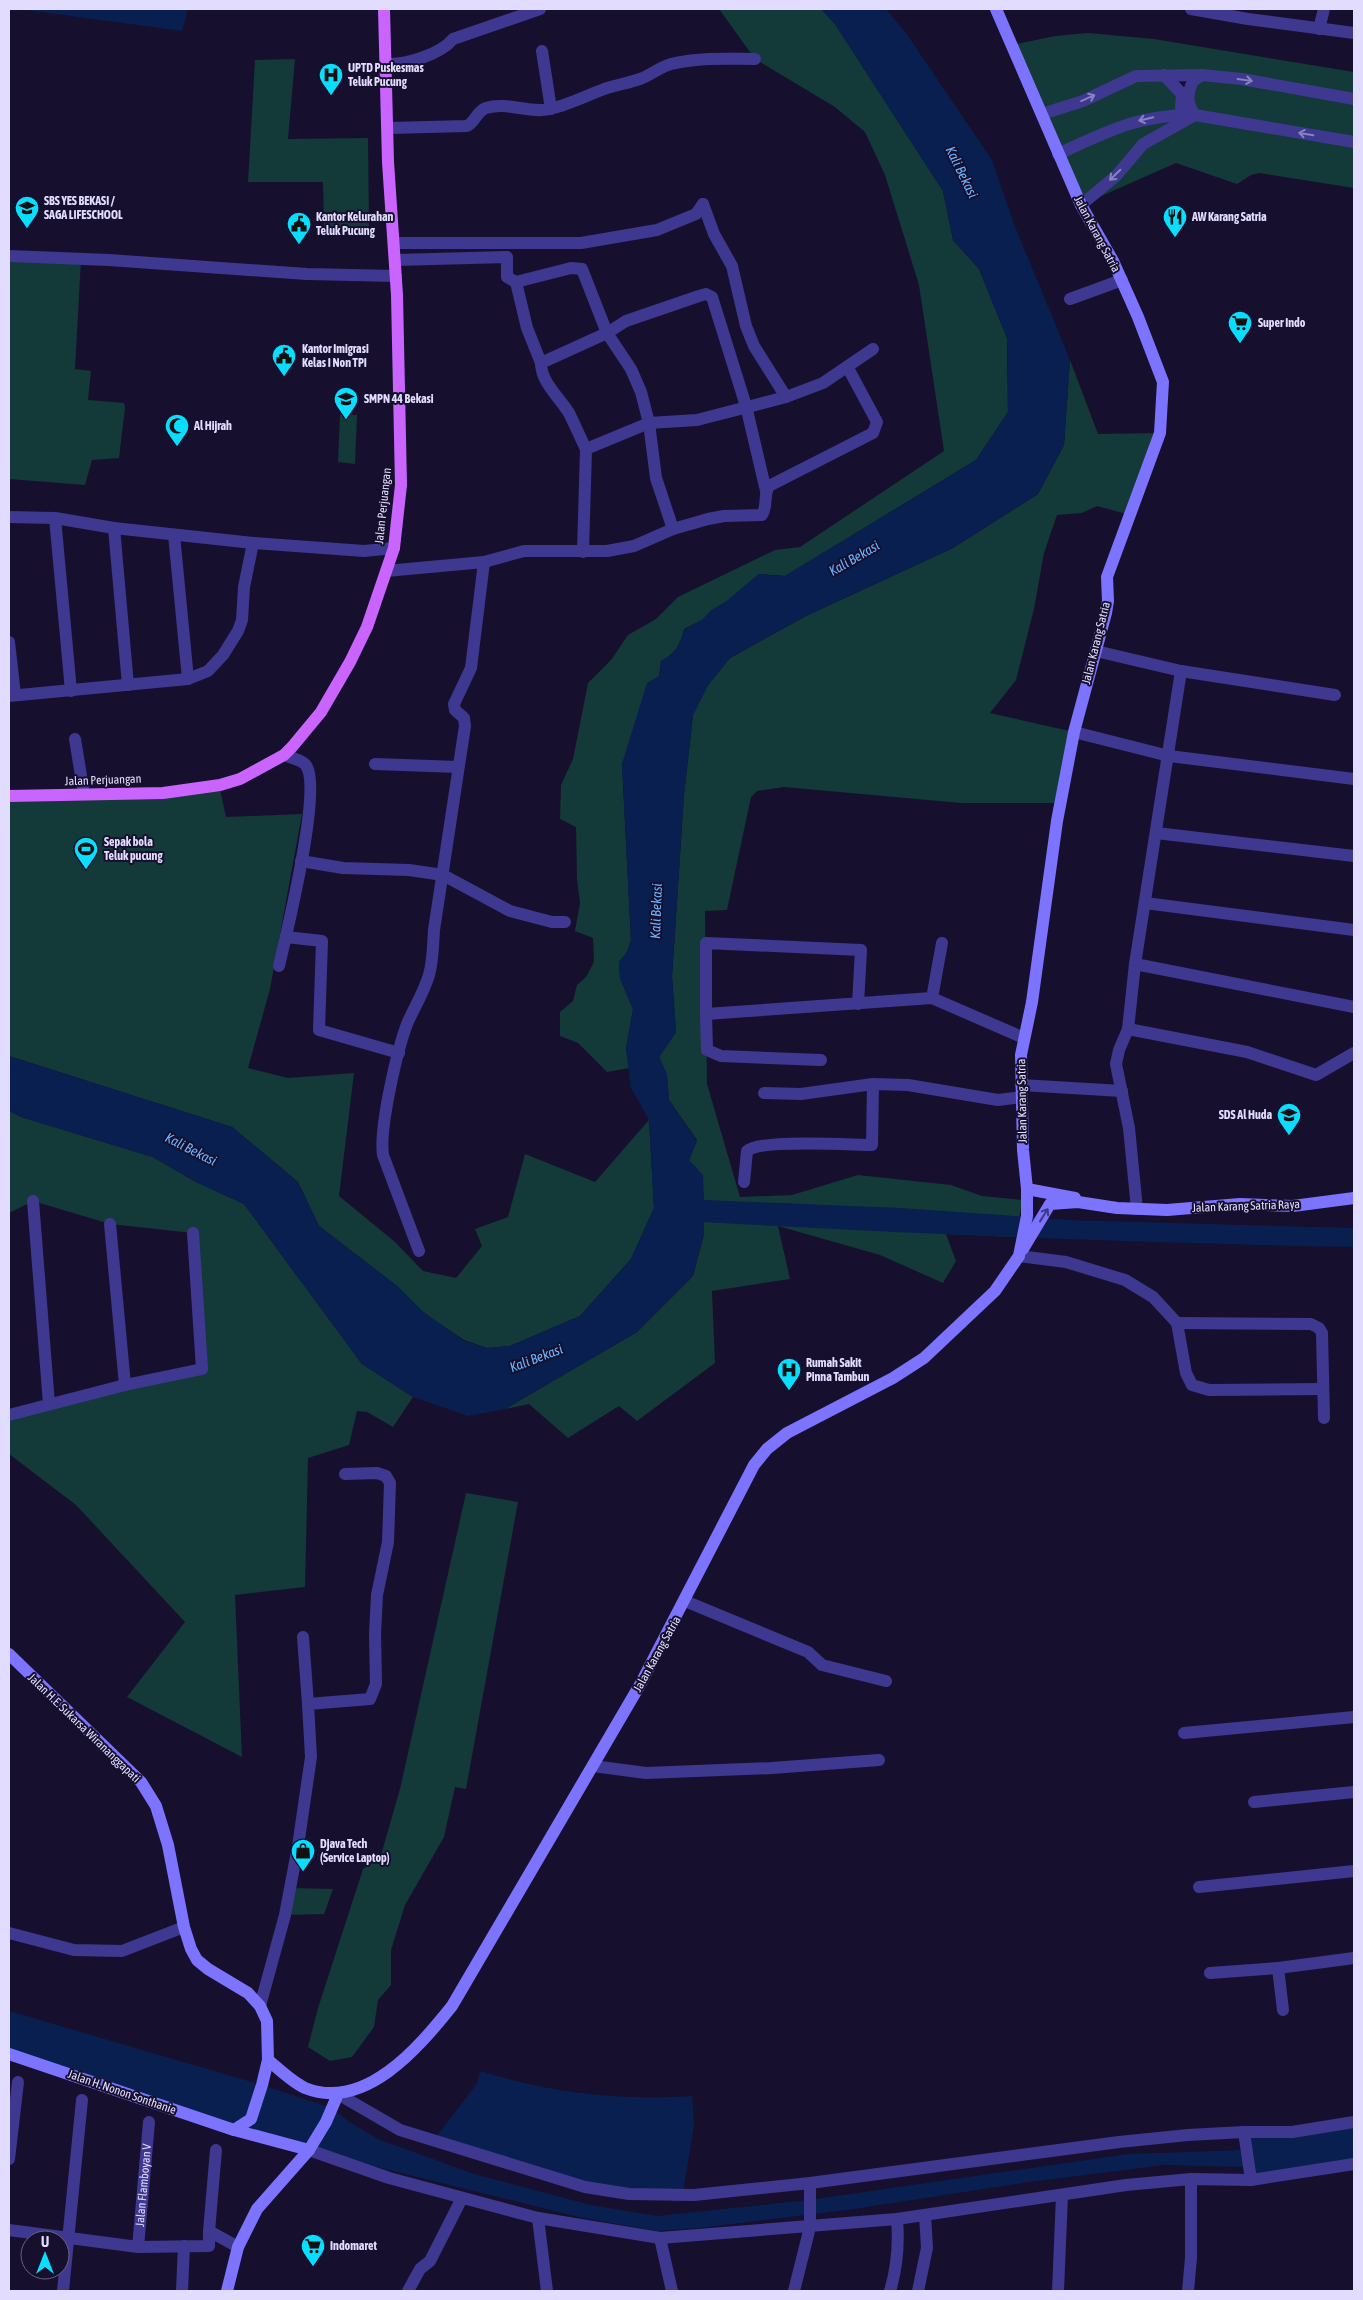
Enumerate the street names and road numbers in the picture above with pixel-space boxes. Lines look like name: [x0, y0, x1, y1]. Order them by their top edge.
street label: Jalan Karang Satria: [1071, 193, 1123, 275]
street label: Jalan Perjuangan: [372, 467, 394, 545]
street label: Jalan Karang Satria: [1079, 600, 1113, 686]
street label: Jalan Perjuangan: [64, 772, 142, 788]
street label: Jalan Karang Satria: [1014, 1059, 1030, 1143]
street label: Jalan Karang Satria Raya: [1192, 1197, 1300, 1215]
street label: Jalan Karang Satria: [630, 1614, 684, 1694]
street label: Jalan H.E. Sukarsa Wirananggapati: [25, 1671, 143, 1785]
street label: Jalan H. Nonon Sonthanie: [66, 2067, 178, 2117]
street label: Jalan Flamboyan V: [133, 2143, 154, 2227]

